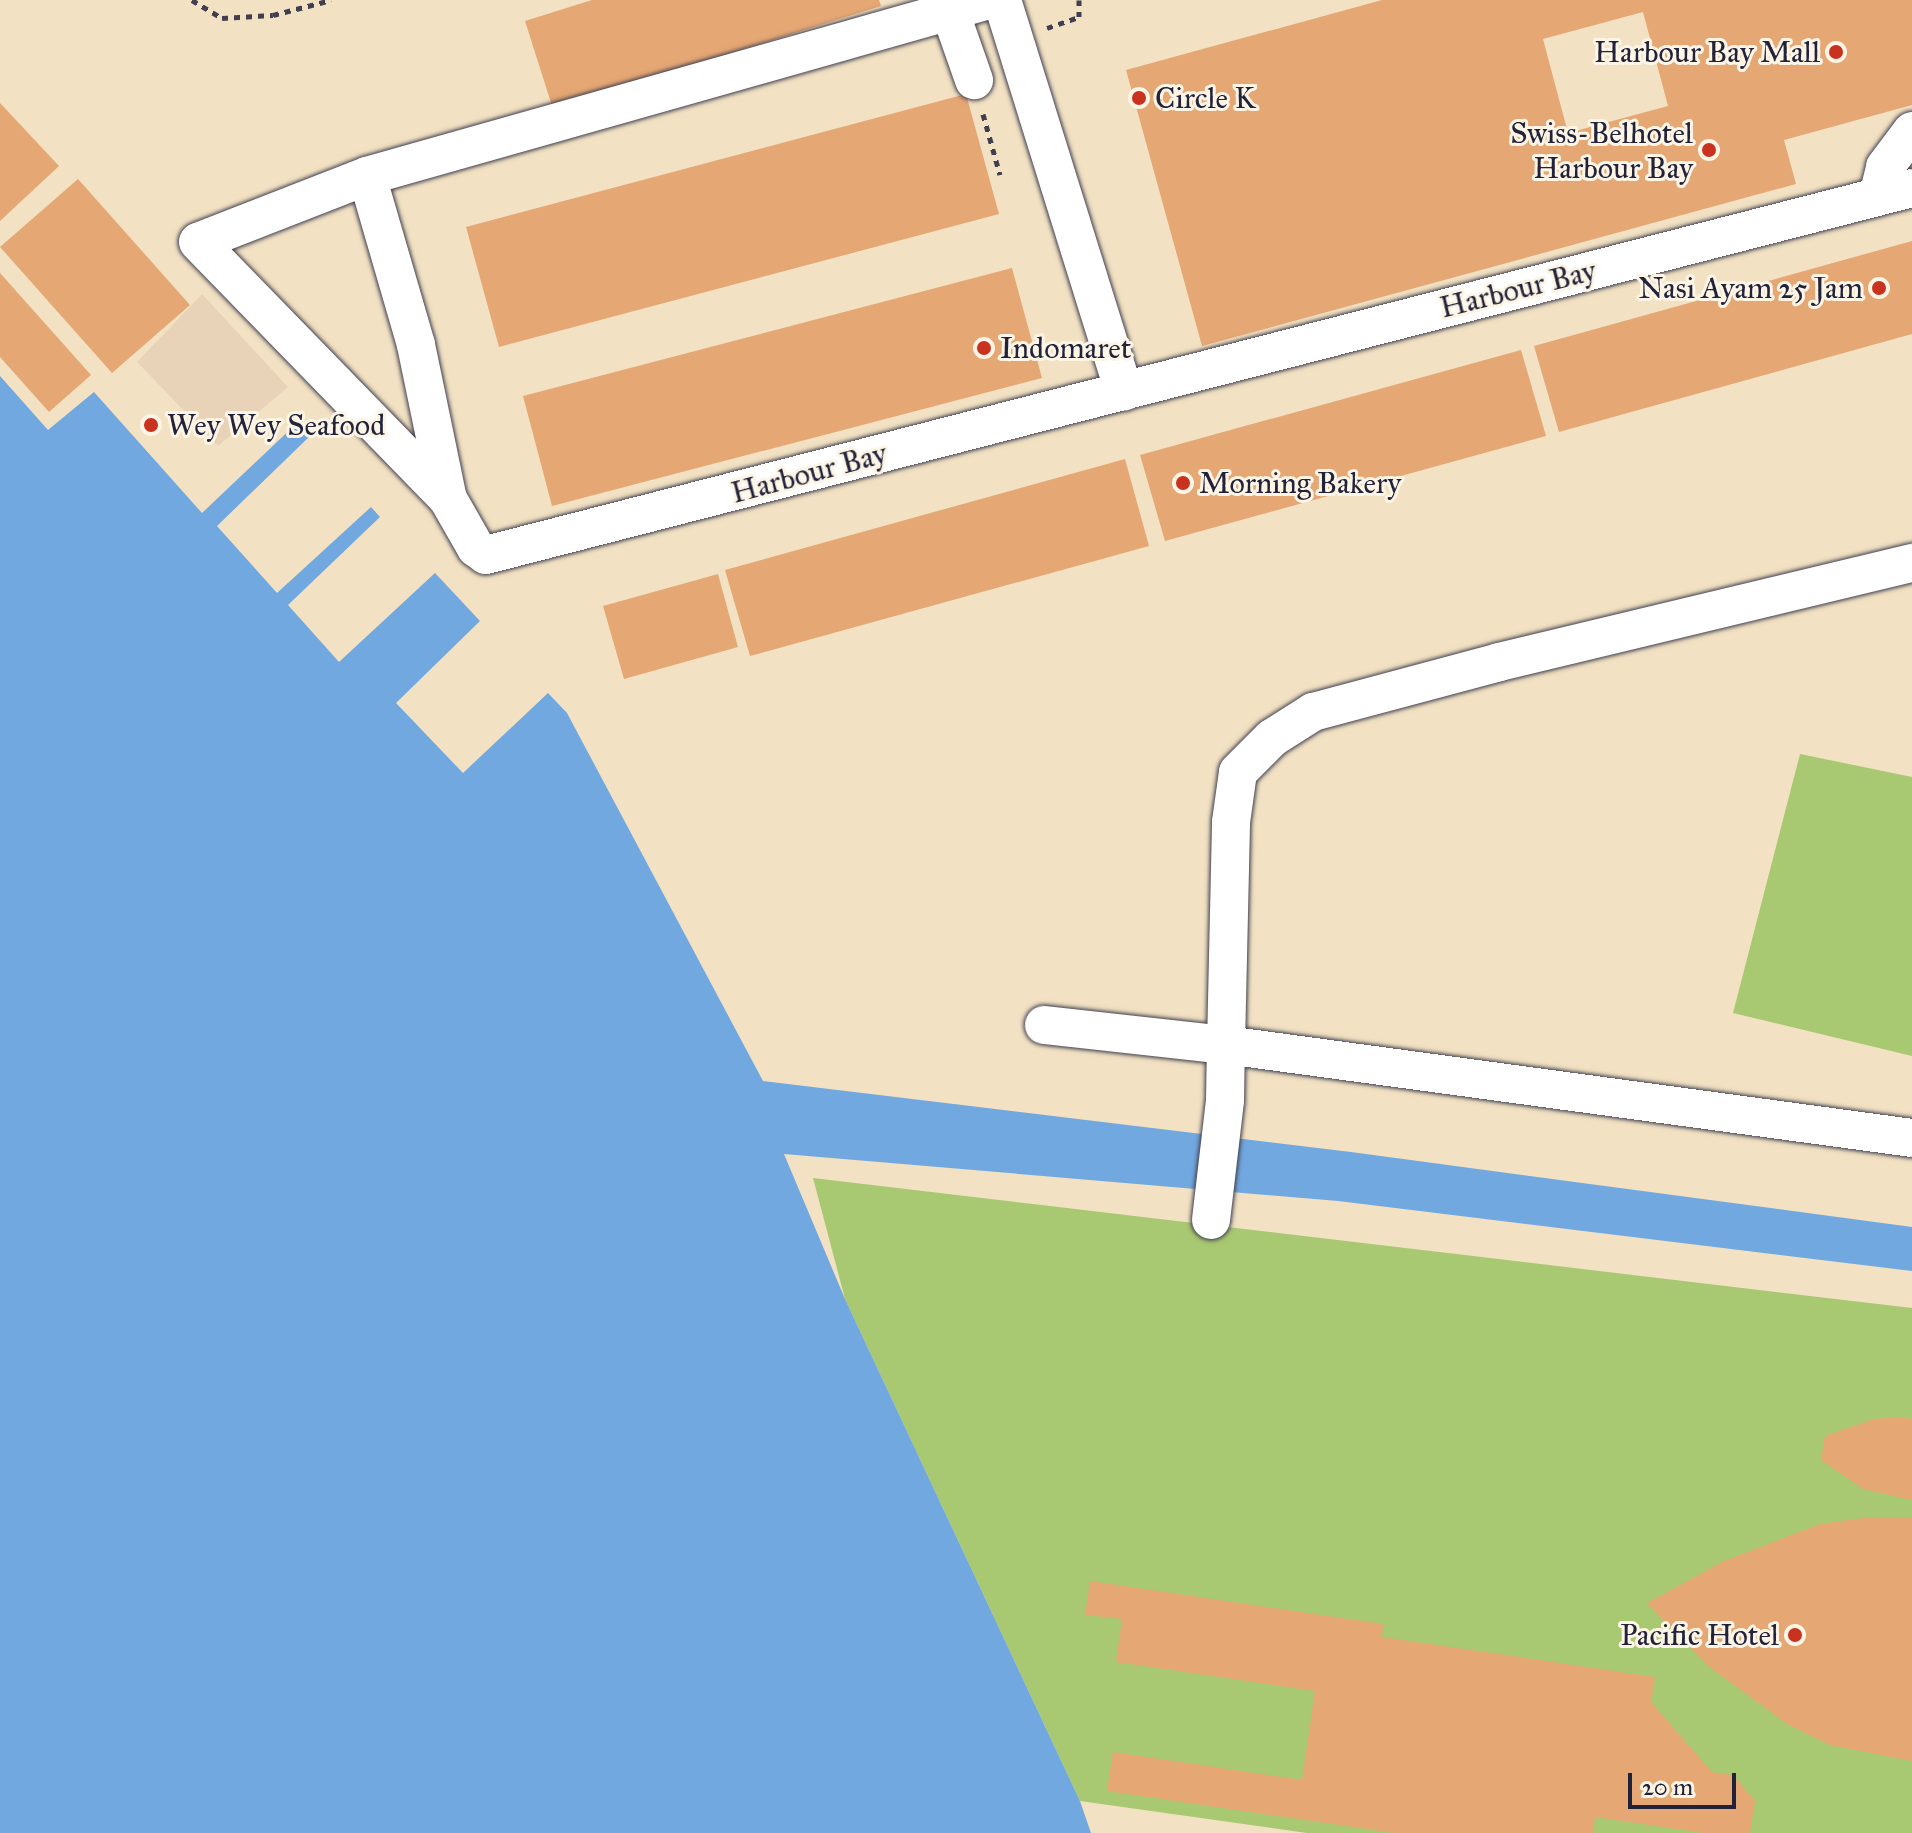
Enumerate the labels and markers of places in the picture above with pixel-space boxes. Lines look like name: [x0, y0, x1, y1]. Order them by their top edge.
place label: Harbour Bay Mall: [1594, 34, 1820, 70]
marker: Harbour Bay Mall: [1827, 43, 1845, 61]
place label: Circle K: [1155, 80, 1256, 116]
marker: Circle K: [1130, 89, 1148, 107]
place label: Swiss-Belhotel Harbour Bay: [1510, 115, 1693, 186]
marker: Swiss-Belhotel Harbour Bay: [1700, 141, 1718, 159]
place label: Nasi Ayam 25 Jam: [1638, 270, 1863, 306]
marker: Nasi Ayam 25 Jam: [1870, 279, 1888, 297]
place label: Indomaret: [1000, 330, 1131, 366]
marker: Indomaret: [975, 339, 993, 357]
place label: Wey Wey Seafood: [167, 407, 385, 443]
marker: Wey Wey Seafood: [142, 416, 160, 434]
place label: Morning Bakery: [1199, 465, 1401, 501]
marker: Morning Bakery: [1174, 474, 1192, 492]
place label: Pacific Hotel: [1620, 1617, 1779, 1653]
marker: Pacific Hotel: [1786, 1626, 1804, 1644]

